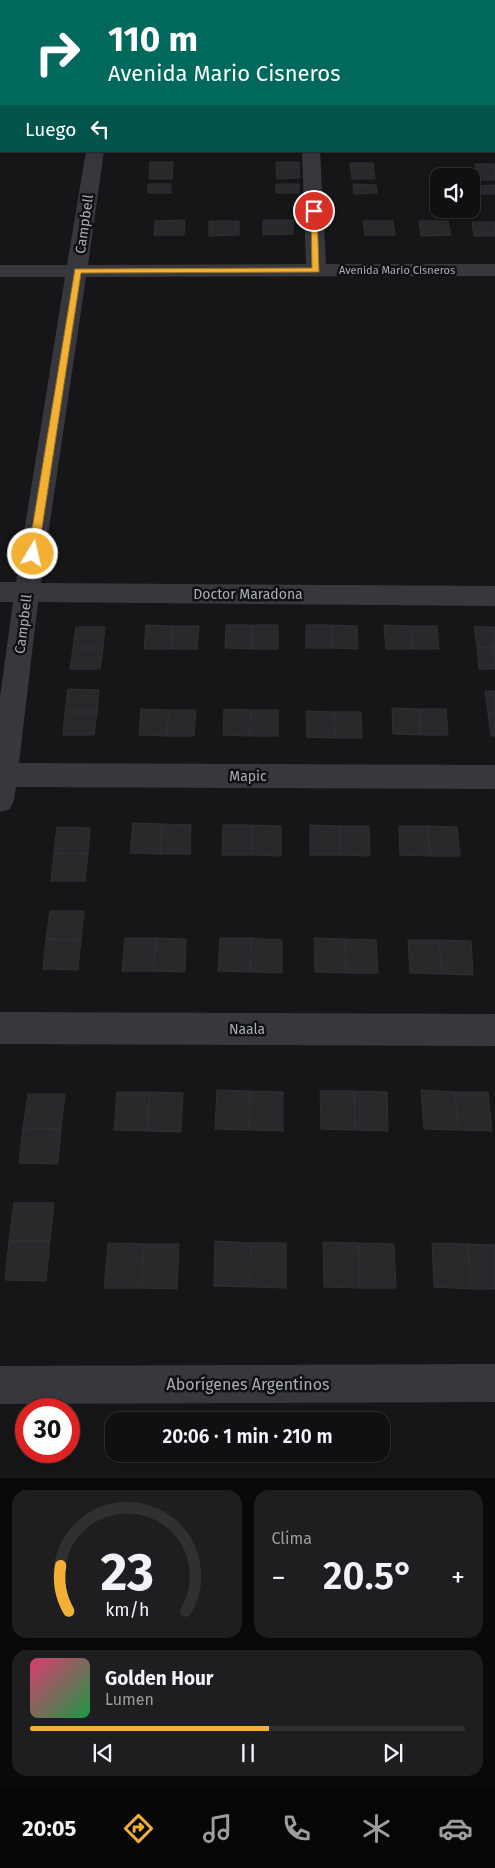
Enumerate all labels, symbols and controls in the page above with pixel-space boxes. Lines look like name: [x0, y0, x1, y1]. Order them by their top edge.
text: 110 m: [108, 18, 198, 60]
icon: right: [25, 20, 90, 85]
text: Avenida Mario Cisneros: [108, 60, 340, 87]
icon: left: [86, 115, 114, 143]
text: Luego: [25, 118, 76, 141]
map controls: [430, 168, 480, 218]
button: sound: [430, 168, 480, 218]
pin: [293, 190, 335, 232]
street label: Campbell: [72, 193, 97, 255]
icon: arrive: [300, 197, 328, 225]
street label: Avenida Mario Cisneros: [339, 264, 455, 277]
position arrow: [6, 527, 58, 579]
street label: Doctor Maradona: [193, 586, 303, 603]
street label: Campbell: [11, 593, 36, 655]
street label: Mapic: [229, 768, 267, 785]
street label: Naala: [229, 1021, 265, 1038]
street label: Aborígenes Argentinos: [166, 1375, 330, 1394]
speed limit sign: 30: [15, 1398, 80, 1463]
text: 20:06 · 1 min · 210 m: [163, 1425, 333, 1448]
text: Clima: [272, 1529, 312, 1548]
text: 23: [100, 1541, 154, 1604]
text: 20.5°: [323, 1553, 413, 1599]
text: −: [272, 1561, 286, 1594]
text: +: [451, 1561, 465, 1594]
text: km/h: [105, 1599, 149, 1621]
text: Golden Hour: [105, 1667, 214, 1690]
text: Lumen: [105, 1690, 154, 1709]
icon: previous: [89, 1739, 117, 1767]
icon: pause: [234, 1739, 262, 1767]
icon: next: [379, 1739, 407, 1767]
icon: directions: [121, 1811, 156, 1846]
icon: music: [200, 1811, 235, 1846]
icon: phone: [279, 1811, 314, 1846]
icon: climate: [359, 1811, 394, 1846]
icon: car: [438, 1811, 473, 1846]
text: 20:05: [22, 1815, 76, 1842]

